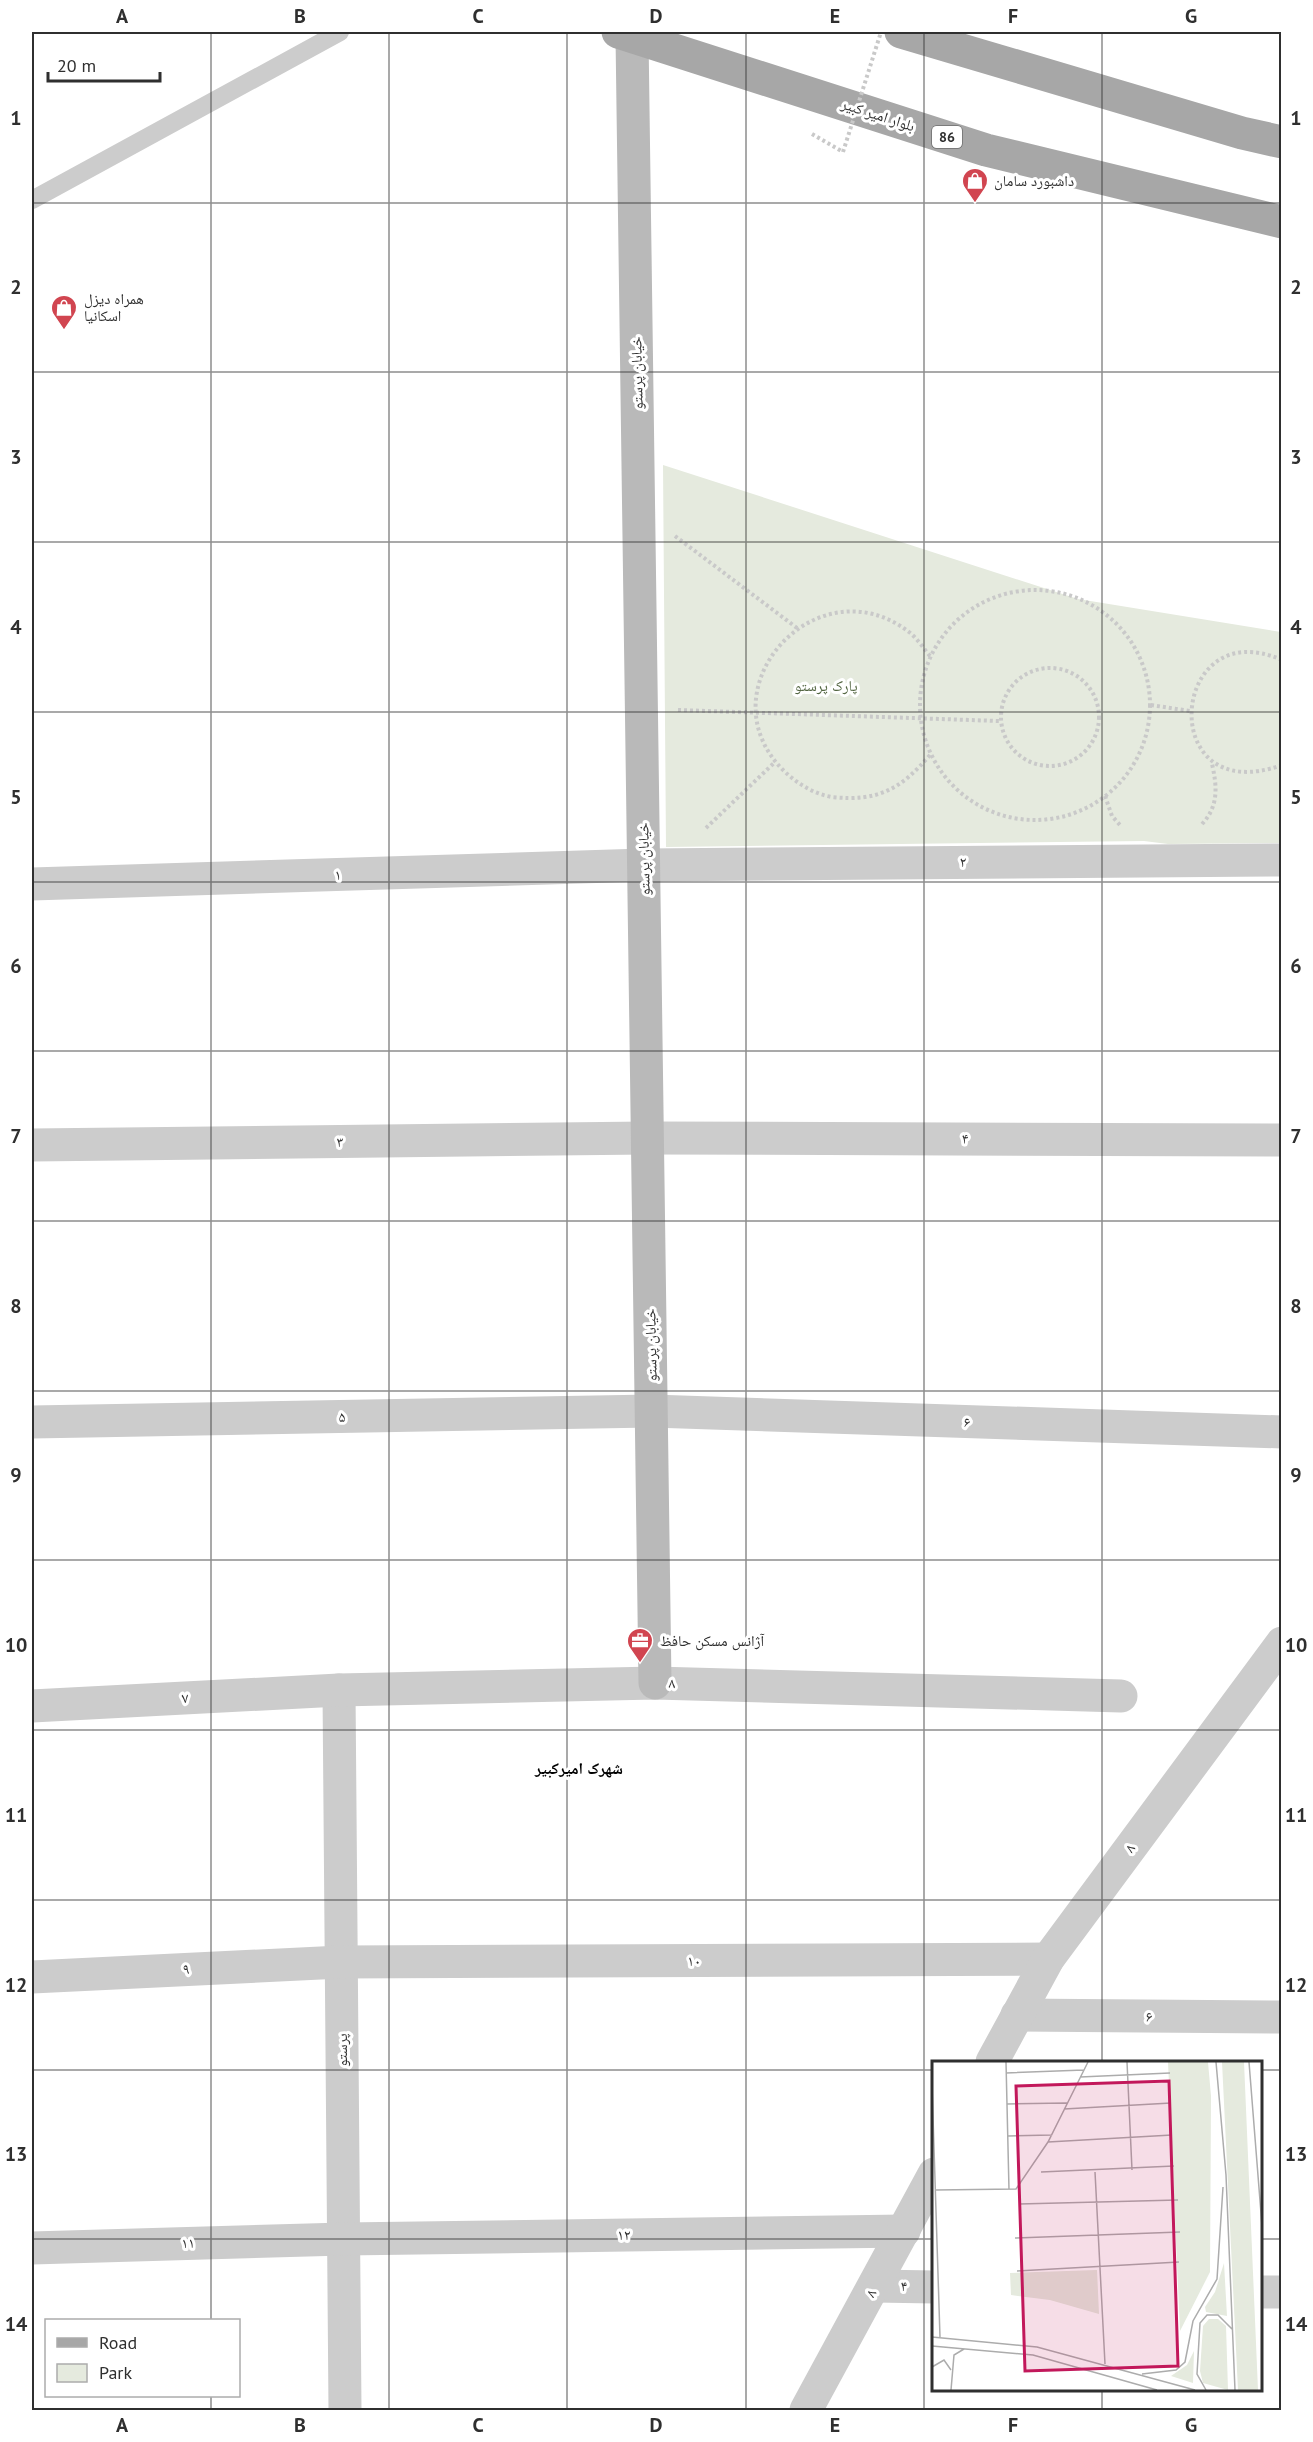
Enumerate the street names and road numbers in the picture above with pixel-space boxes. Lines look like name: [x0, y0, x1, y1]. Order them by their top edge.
street label: بلوار امیر کبیر: [838, 93, 917, 135]
road number: 86: [932, 126, 962, 148]
street label: خیابان پرستو: [626, 336, 648, 410]
street label: خیابان پرستو: [633, 822, 655, 896]
street label: ۲: [959, 852, 967, 871]
street label: ۱: [334, 865, 342, 884]
street label: ۴: [962, 1129, 969, 1148]
street label: ۳: [336, 1132, 344, 1151]
street label: خیابان پرستو: [640, 1308, 662, 1382]
street label: ۵: [338, 1407, 346, 1426]
street label: ۶: [963, 1412, 971, 1431]
street label: ۸: [668, 1673, 676, 1692]
street label: ۷: [181, 1688, 189, 1707]
street label: ۸: [1120, 1839, 1139, 1856]
street label: ۱۰: [687, 1951, 701, 1970]
street label: ۹: [182, 1959, 190, 1978]
street label: ۶: [1146, 2006, 1153, 2025]
street label: پرستو: [332, 2033, 351, 2067]
street label: ۱۲: [617, 2225, 631, 2244]
street label: ۱۱: [181, 2233, 195, 2252]
street label: ۴: [900, 2276, 908, 2295]
street label: ۸: [861, 2285, 881, 2300]

